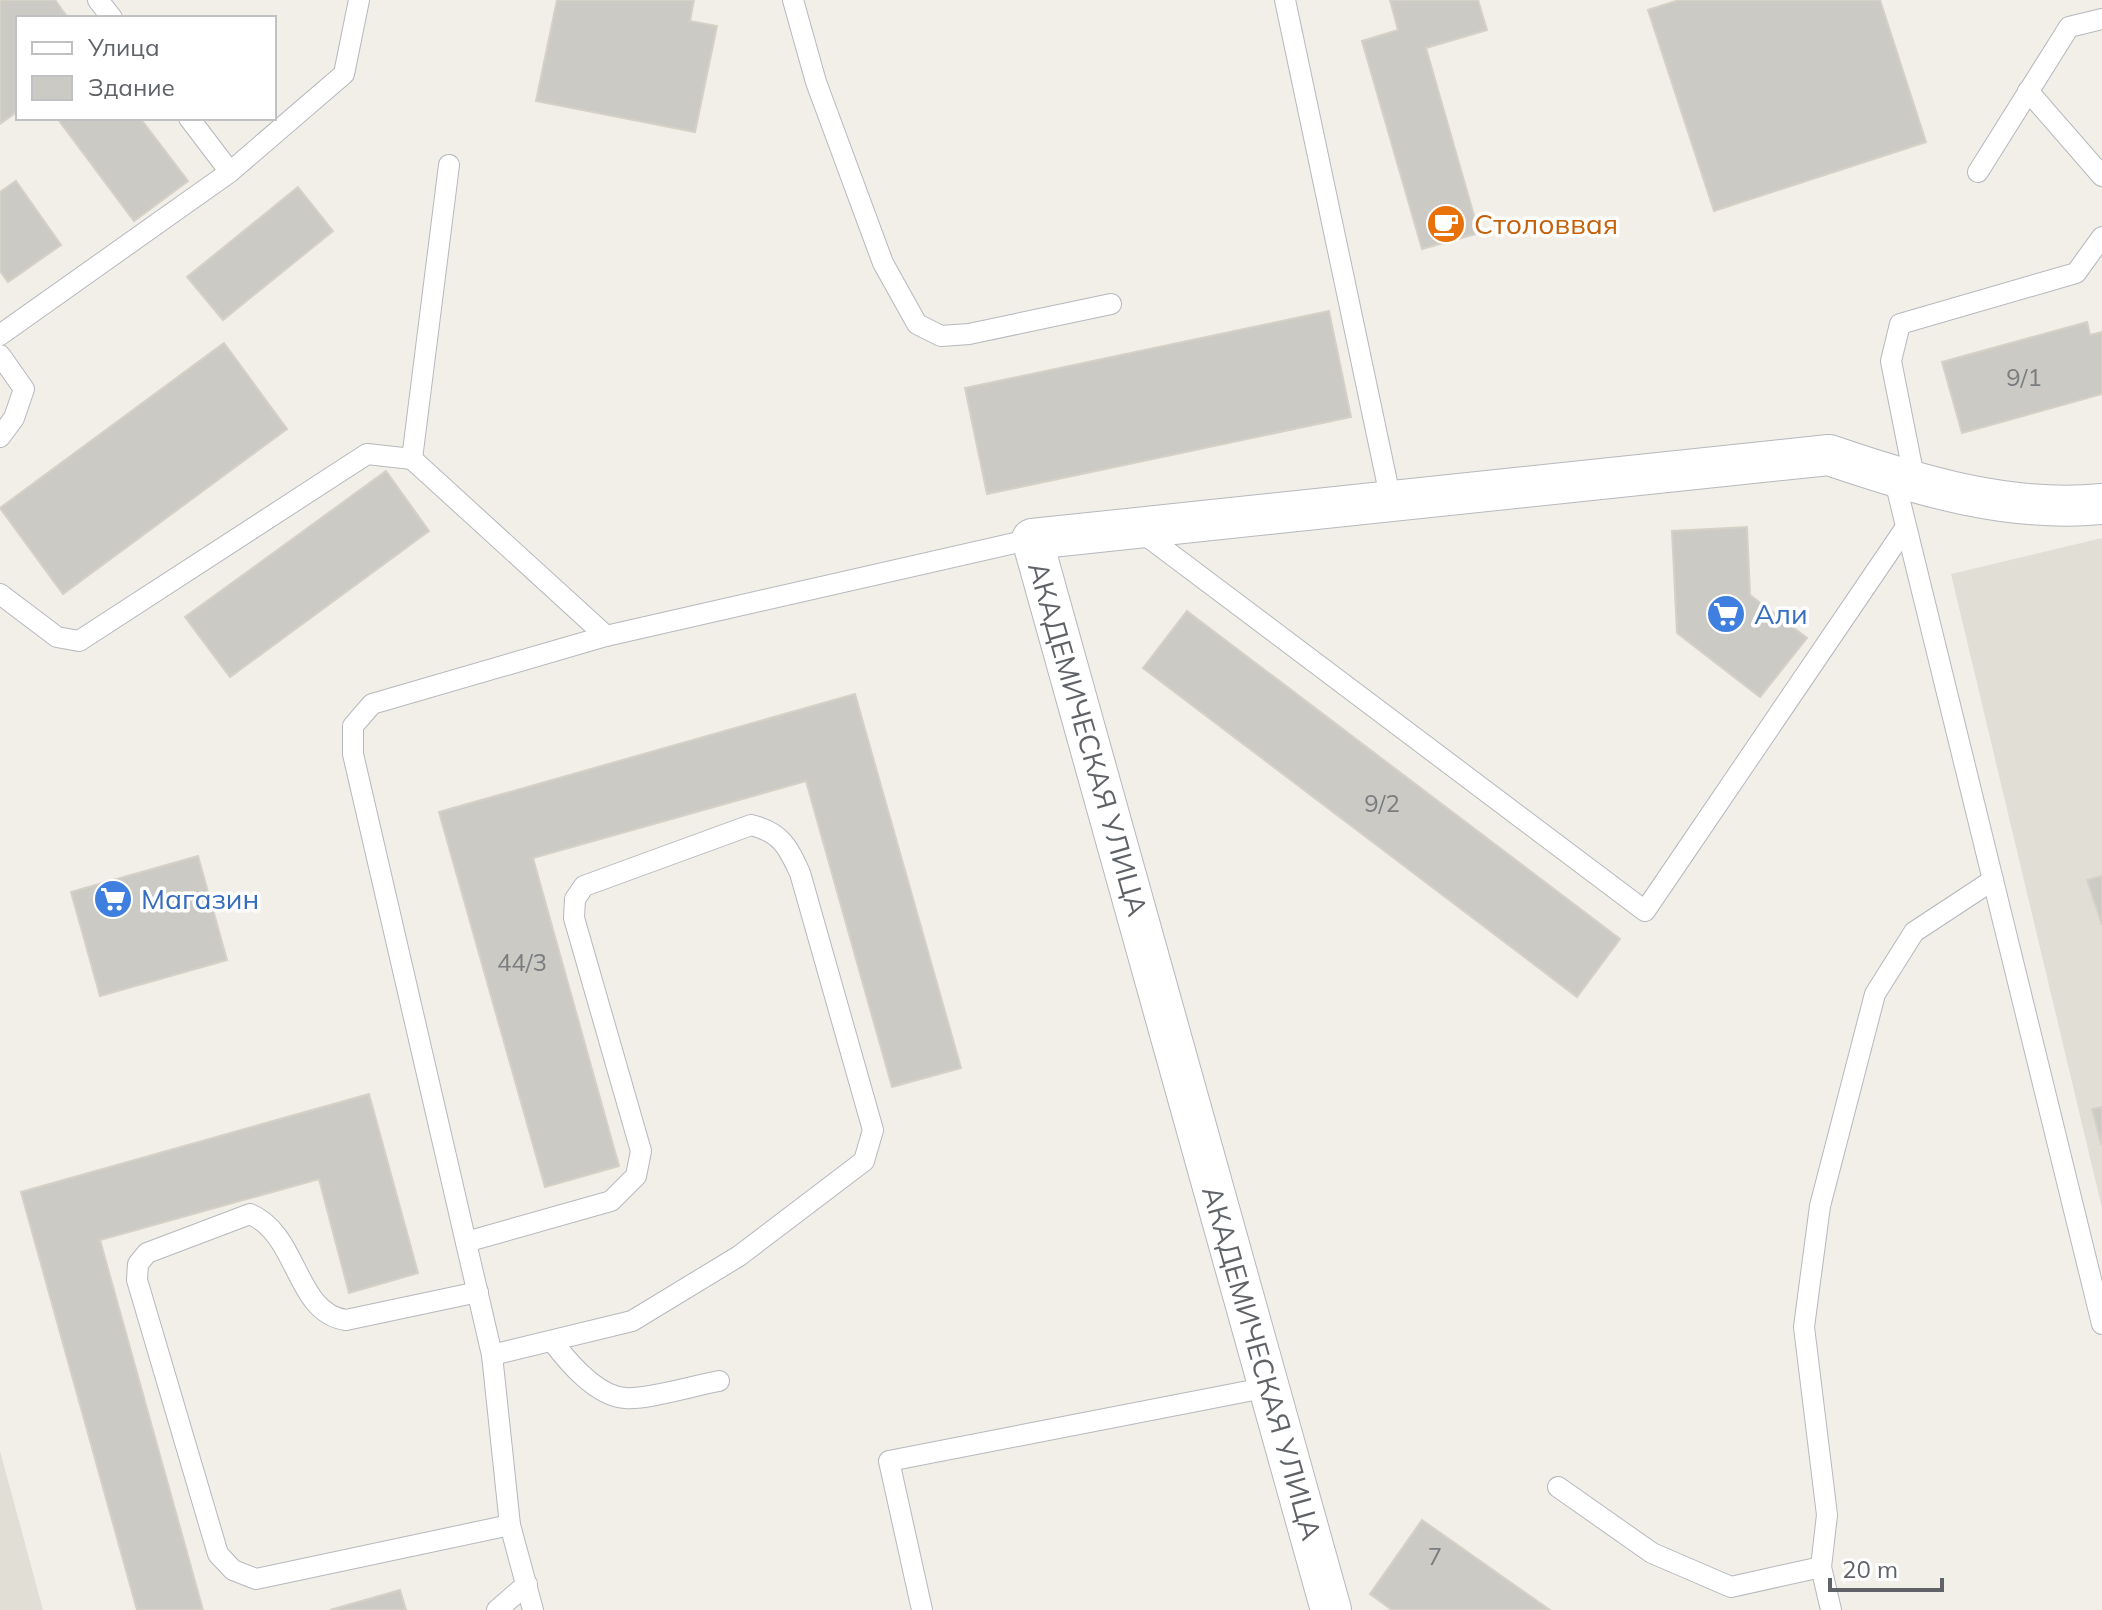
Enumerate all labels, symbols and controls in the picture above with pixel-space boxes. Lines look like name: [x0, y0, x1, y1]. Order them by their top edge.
legend: [16, 16, 276, 120]
text: Улица: [87, 32, 160, 62]
text: Здание: [88, 72, 175, 102]
cafe icon: Столоввая: [1425, 203, 1467, 245]
place label: Столоввая: [1474, 206, 1618, 241]
house number: 9/1: [2006, 362, 2042, 392]
street label: АКАДЕМИЧЕСКАЯ УЛИЦА: [1021, 558, 1156, 920]
supermarket icon: Али: [1705, 593, 1747, 635]
place label: Али: [1754, 596, 1808, 631]
house number: 9/2: [1364, 788, 1400, 818]
supermarket icon: Магазин: [92, 878, 134, 920]
place label: Магазин: [141, 881, 259, 916]
house number: 44/3: [497, 947, 547, 977]
street label: АКАДЕМИЧЕСКАЯ УЛИЦА: [1195, 1182, 1330, 1544]
house number: 7: [1428, 1541, 1442, 1571]
scale bar: [1830, 1542, 1942, 1592]
text: 20 m: [1842, 1554, 1898, 1584]

